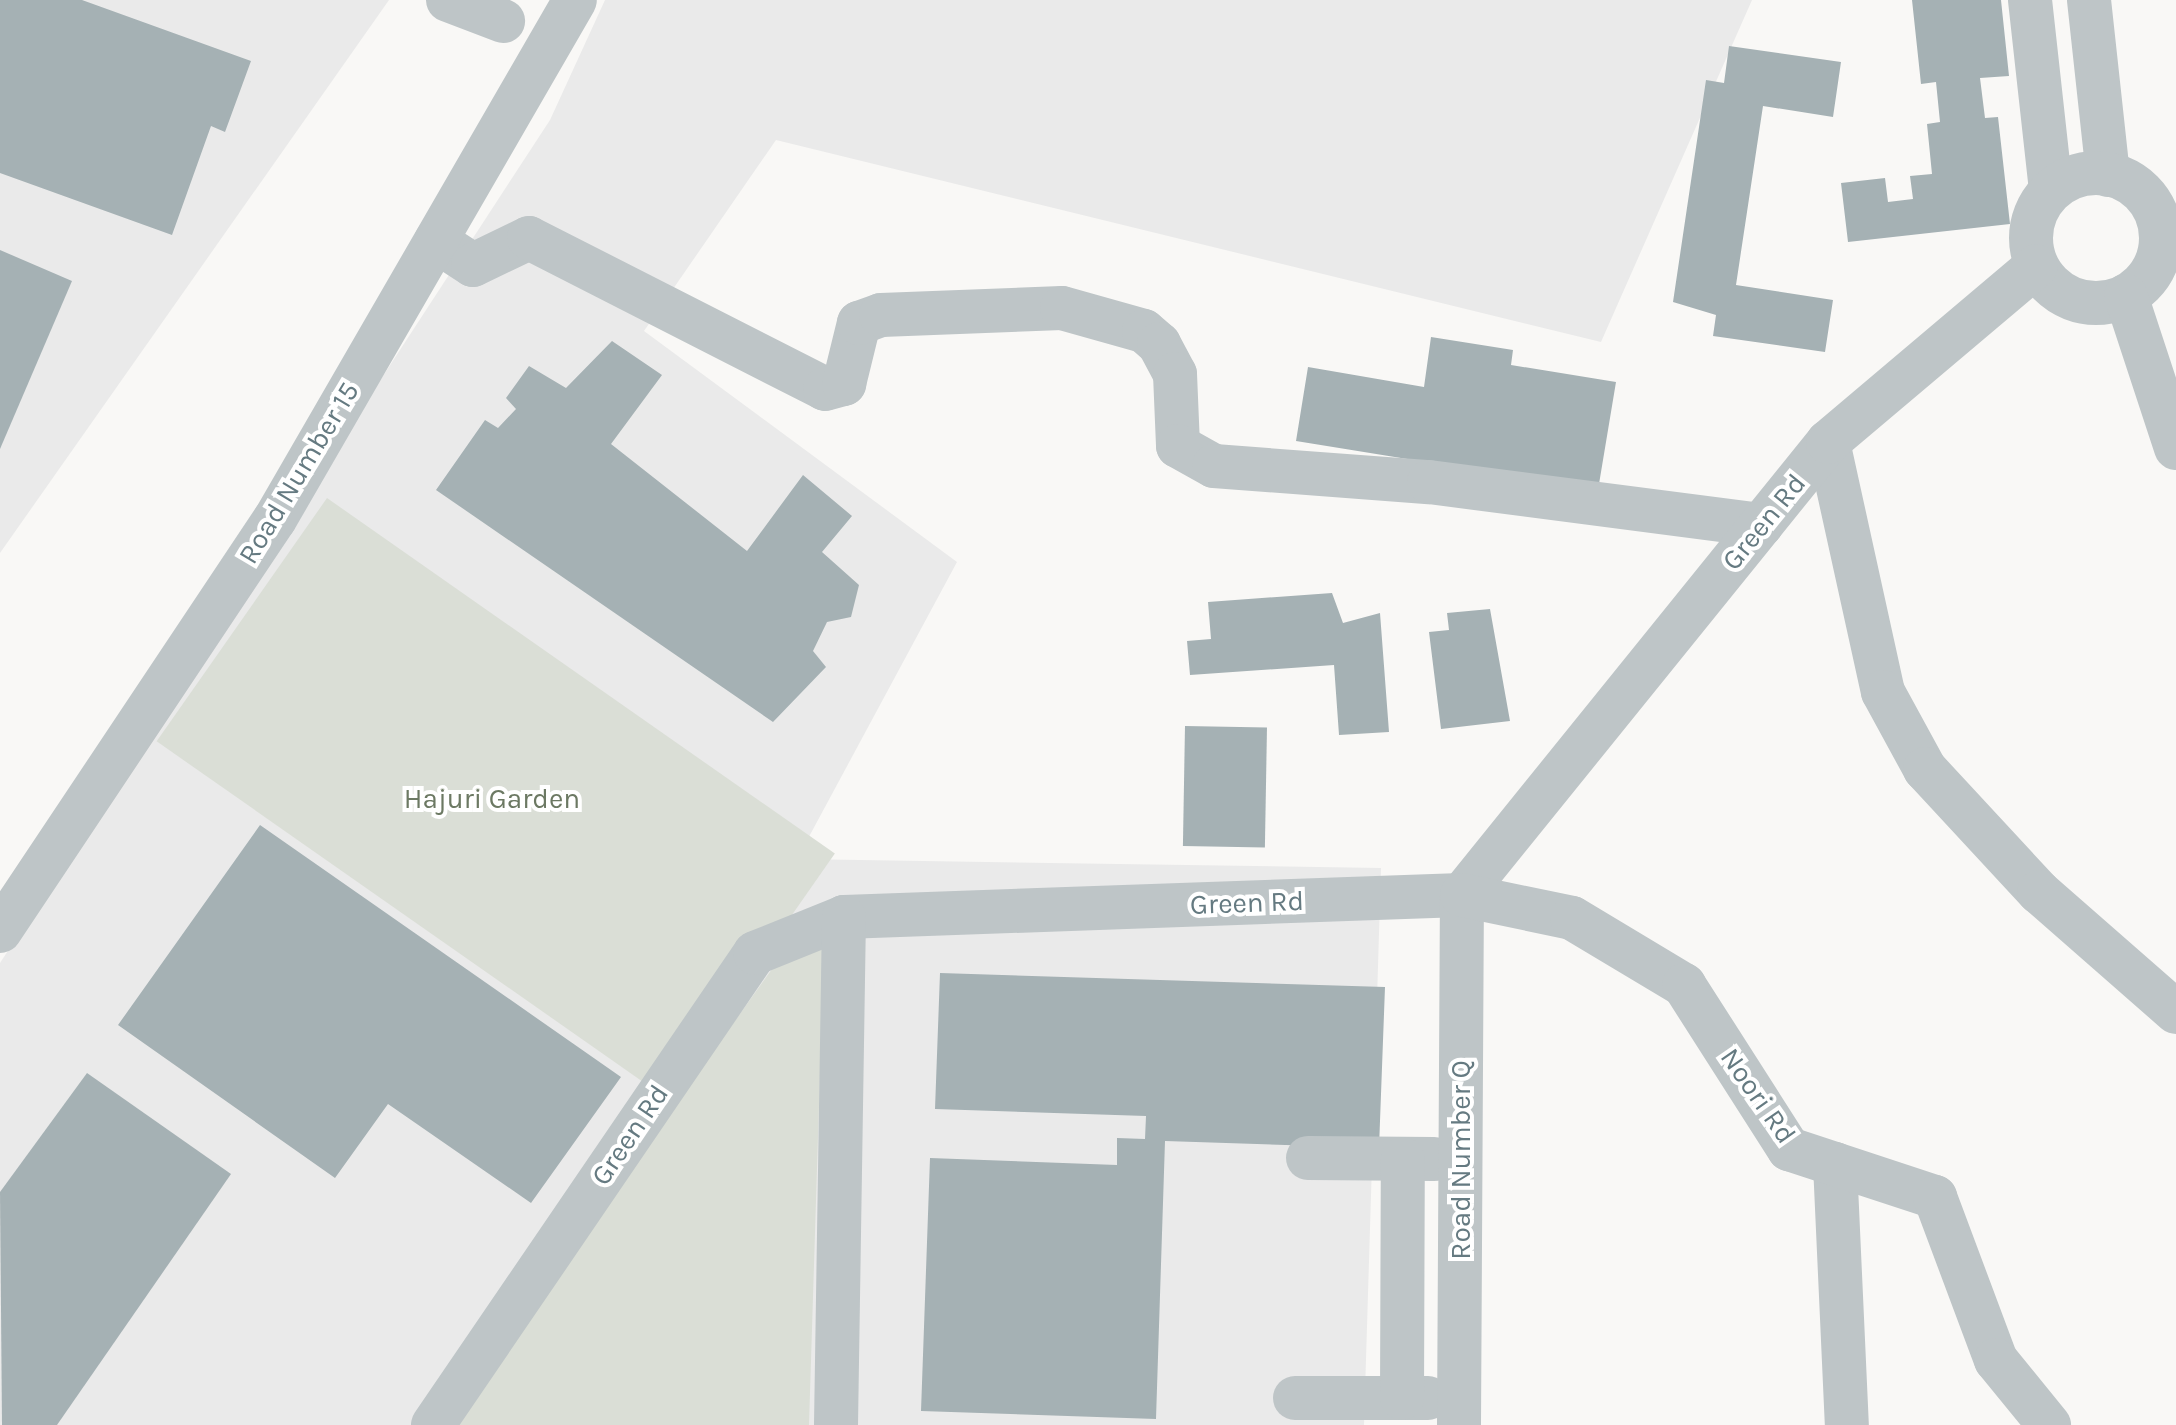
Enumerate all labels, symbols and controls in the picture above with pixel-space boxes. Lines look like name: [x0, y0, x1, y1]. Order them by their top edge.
street label: Road Number 15: [231, 376, 367, 570]
street label: Green Rd: [1715, 467, 1813, 577]
park label: Hajuri Garden: [404, 782, 580, 816]
street label: Green Rd: [1189, 884, 1305, 922]
street label: Noori Rd: [1713, 1042, 1803, 1150]
street label: Road Number Q: [1444, 1060, 1478, 1260]
street label: Green Rd: [584, 1078, 676, 1192]

